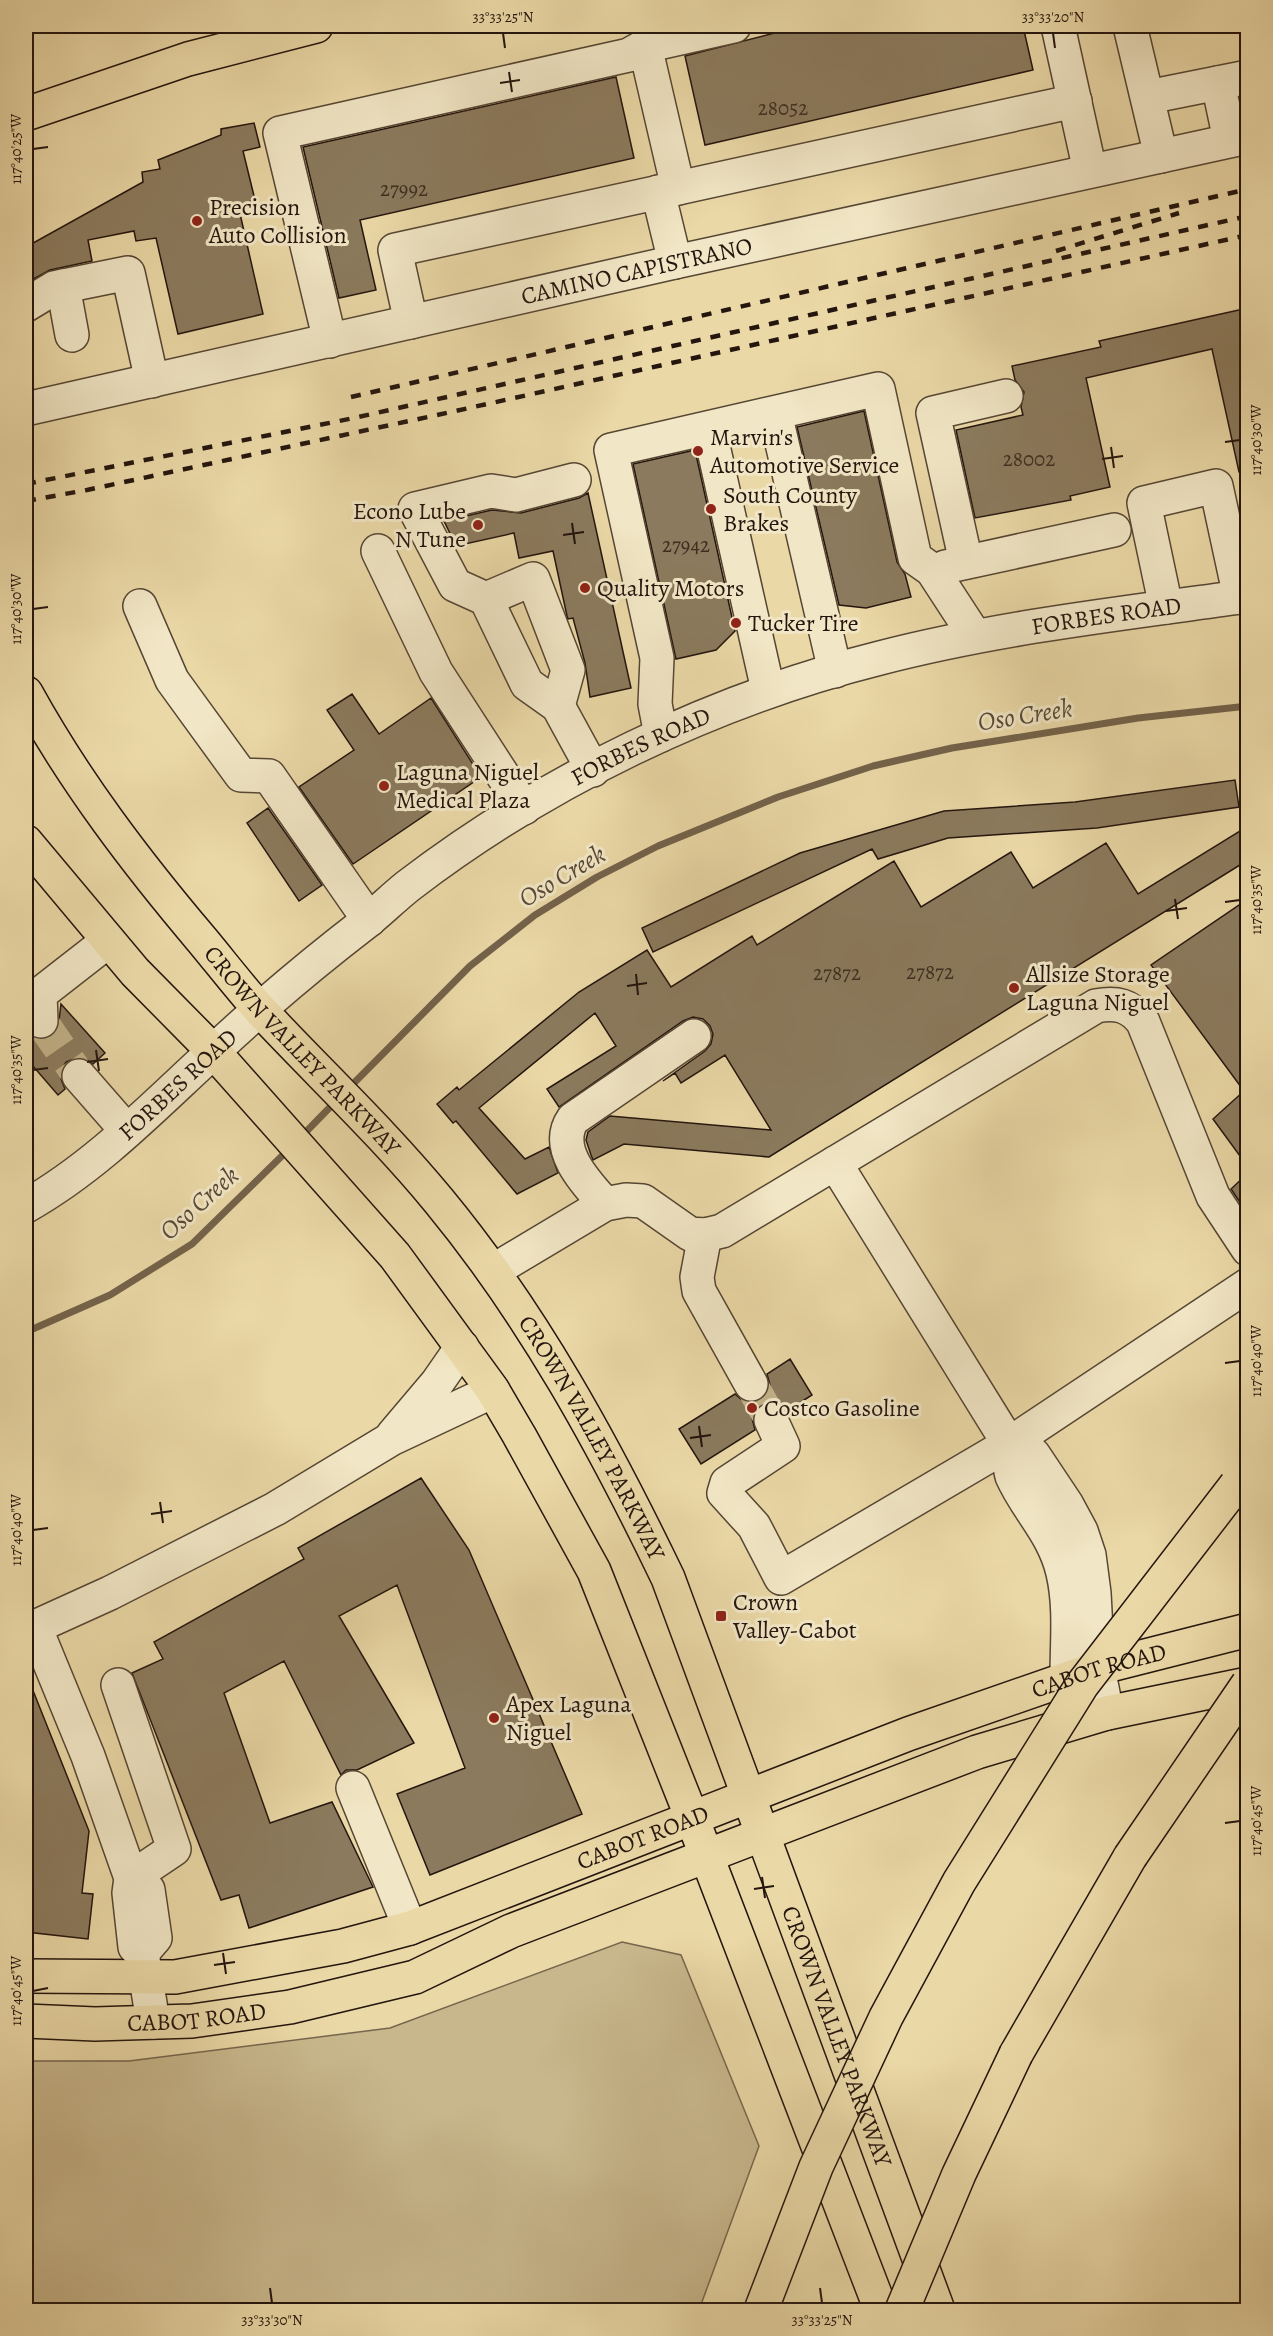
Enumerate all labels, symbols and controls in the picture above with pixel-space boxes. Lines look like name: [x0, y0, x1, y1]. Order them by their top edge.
text: 33°33'25"N: [473, 7, 534, 27]
text: 33°33'20"N: [1022, 7, 1084, 27]
house number: 28052: [758, 94, 808, 122]
text: 117°40'25"W: [6, 114, 26, 184]
house number: 27992: [380, 175, 428, 203]
place label: Precision Auto Collision: [208, 191, 347, 251]
marker: Precision Auto Collision: [190, 214, 204, 228]
street label: CAMINO CAPISTRANO: [518, 230, 755, 312]
text: 117°40'30"W: [1246, 404, 1266, 476]
place label: Marvin's Automotive Service: [709, 421, 899, 481]
marker: Marvin's Automotive Service: [691, 444, 705, 458]
house number: 28002: [1003, 445, 1055, 473]
place label: South County Brakes: [723, 479, 857, 539]
place label: Econo Lube N Tune: [353, 495, 466, 555]
marker: South County Brakes: [704, 502, 718, 516]
marker: Econo Lube N Tune: [471, 518, 485, 532]
house number: 27942: [662, 531, 710, 559]
place label: Quality Motors: [597, 572, 744, 604]
text: 117°40'30"W: [6, 573, 26, 645]
marker: Quality Motors: [578, 581, 592, 595]
street label: FORBES ROAD: [1029, 589, 1183, 643]
place label: Tucker Tire: [748, 607, 859, 639]
marker: Tucker Tire: [729, 616, 743, 630]
water label: Oso Creek: [975, 690, 1075, 740]
street label: FORBES ROAD: [565, 699, 715, 793]
place label: Laguna Niguel Medical Plaza: [396, 756, 539, 816]
marker: Laguna Niguel Medical Plaza: [377, 779, 391, 793]
water label: Oso Creek: [512, 836, 612, 916]
text: 117°40'35"W: [1246, 865, 1266, 935]
street label: CROWN VALLEY PARKWAY: [197, 939, 408, 1163]
house number: 27872: [906, 958, 954, 986]
place label: Allsize Storage Laguna Niguel: [1025, 958, 1170, 1018]
house number: 27872: [813, 959, 861, 987]
marker: Allsize Storage Laguna Niguel: [1007, 981, 1021, 995]
street label: FORBES ROAD: [112, 1021, 244, 1148]
text: 117°40'35"W: [6, 1035, 26, 1105]
water label: Oso Creek: [152, 1158, 246, 1248]
street label: CROWN VALLEY PARKWAY: [511, 1309, 673, 1566]
text: 117°40'40"W: [1246, 1325, 1266, 1397]
place label: Costco Gasoline: [764, 1392, 920, 1424]
marker: Costco Gasoline: [745, 1401, 759, 1415]
text: 117°40'40"W: [6, 1494, 26, 1566]
place label: Crown Valley-Cabot: [732, 1586, 857, 1646]
marker: Crown Valley-Cabot: [714, 1609, 728, 1623]
street label: CABOT ROAD: [1027, 1635, 1170, 1706]
place label: Apex Laguna Niguel: [505, 1688, 632, 1748]
marker: Apex Laguna Niguel: [487, 1711, 501, 1725]
text: 117°40'45"W: [1246, 1786, 1266, 1856]
street label: CABOT ROAD: [572, 1797, 713, 1878]
street label: CROWN VALLEY PARKWAY: [774, 1901, 900, 2172]
text: 117°40'45"W: [6, 1956, 26, 2026]
street label: CABOT ROAD: [127, 1995, 268, 2039]
text: 33°33'30"N: [241, 2310, 303, 2330]
text: 33°33'25"N: [792, 2310, 853, 2330]

